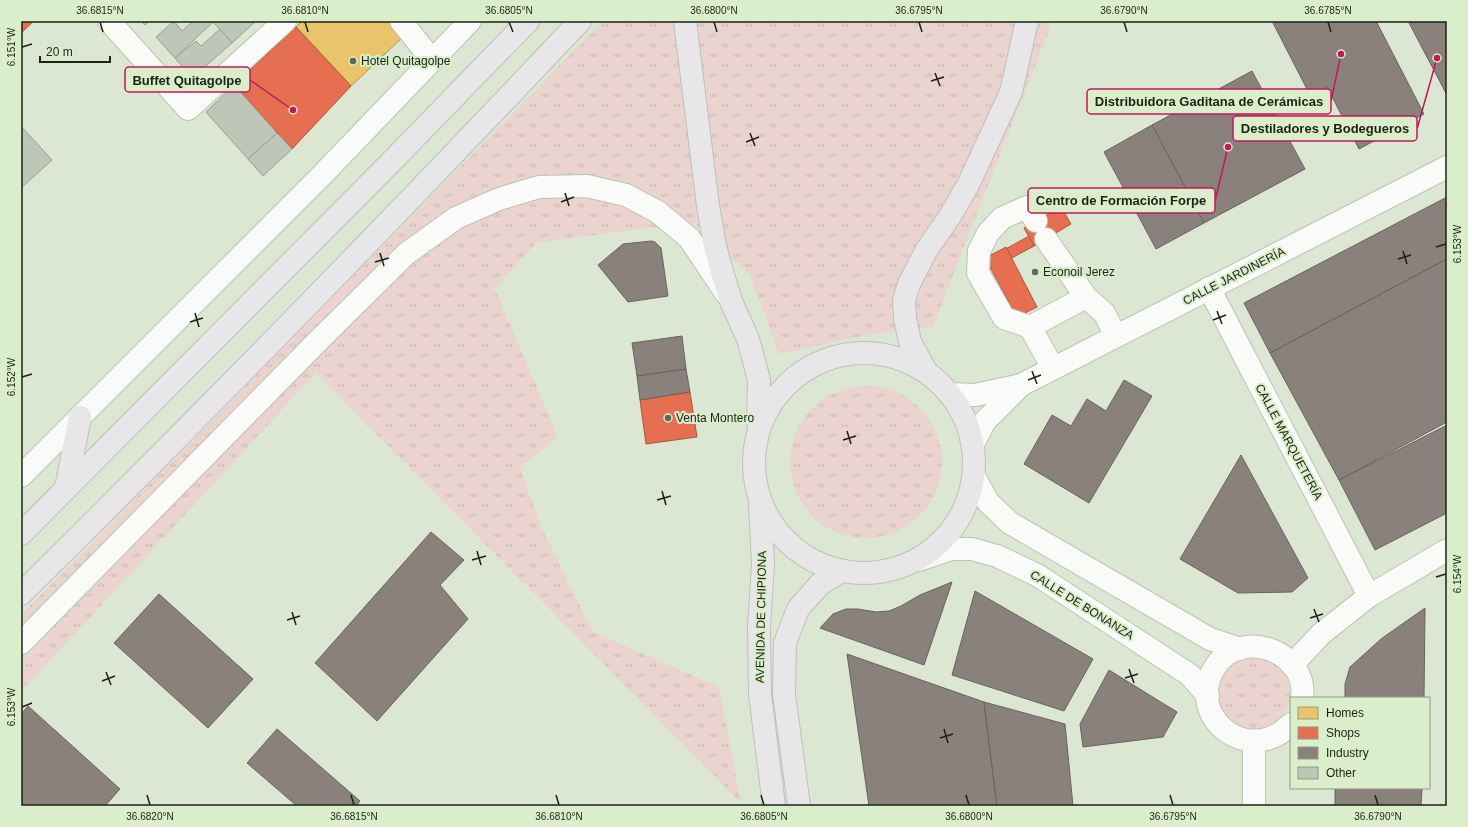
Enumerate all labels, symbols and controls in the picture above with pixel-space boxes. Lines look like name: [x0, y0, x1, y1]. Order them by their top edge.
text: 36.6815°N: [76, 5, 124, 16]
text: 36.6810°N: [281, 5, 329, 16]
text: 36.6805°N: [485, 5, 533, 16]
text: 36.6800°N: [690, 5, 738, 16]
text: 36.6795°N: [895, 5, 943, 16]
text: 36.6790°N: [1100, 5, 1148, 16]
text: 36.6785°N: [1304, 5, 1352, 16]
text: 6.151°W: [6, 27, 17, 66]
scale bar: [40, 38, 110, 64]
text: 20 m: [46, 45, 73, 59]
place label: Hotel Quitagolpe: [361, 54, 451, 68]
marker: Hotel Quitagolpe: [348, 56, 358, 66]
callout: Buffet Quitagolpe: [125, 67, 250, 92]
text: Buffet Quitagolpe: [132, 73, 242, 88]
callout: Distribuidora Gaditana de Cerámicas: [1087, 89, 1331, 114]
text: Distribuidora Gaditana de Cerámicas: [1095, 94, 1323, 109]
callout: Destiladores y Bodegueros: [1233, 116, 1417, 141]
text: Destiladores y Bodegueros: [1241, 121, 1409, 136]
callout: Centro de Formación Forpe: [1028, 188, 1215, 213]
text: Centro de Formación Forpe: [1036, 193, 1206, 208]
text: 6.153°W: [1452, 224, 1463, 263]
street label: CALLE JARDINERÍA: [1180, 243, 1287, 308]
place label: Econoil Jerez: [1043, 265, 1115, 279]
marker: Econoil Jerez: [1030, 267, 1040, 277]
text: 6.152°W: [6, 357, 17, 396]
street label: CALLE MARQUETERÍA: [1252, 381, 1326, 502]
place label: Venta Montero: [676, 411, 754, 425]
marker: Venta Montero: [663, 413, 673, 423]
street label: AVENIDA DE CHIPIONA: [753, 551, 769, 683]
text: 6.154°W: [1452, 554, 1463, 593]
street label: CALLE DE BONANZA: [1028, 567, 1136, 643]
text: 6.153°W: [6, 687, 17, 726]
legend: [1290, 697, 1430, 789]
text: Homes: [1326, 706, 1364, 720]
text: Shops: [1326, 726, 1360, 740]
text: Industry: [1326, 746, 1369, 760]
text: Other: [1326, 766, 1356, 780]
text: 36.6820°N: [126, 811, 174, 822]
text: 36.6815°N: [330, 811, 378, 822]
text: 36.6810°N: [535, 811, 583, 822]
text: 36.6805°N: [740, 811, 788, 822]
text: 36.6800°N: [945, 811, 993, 822]
text: 36.6795°N: [1149, 811, 1197, 822]
text: 36.6790°N: [1354, 811, 1402, 822]

